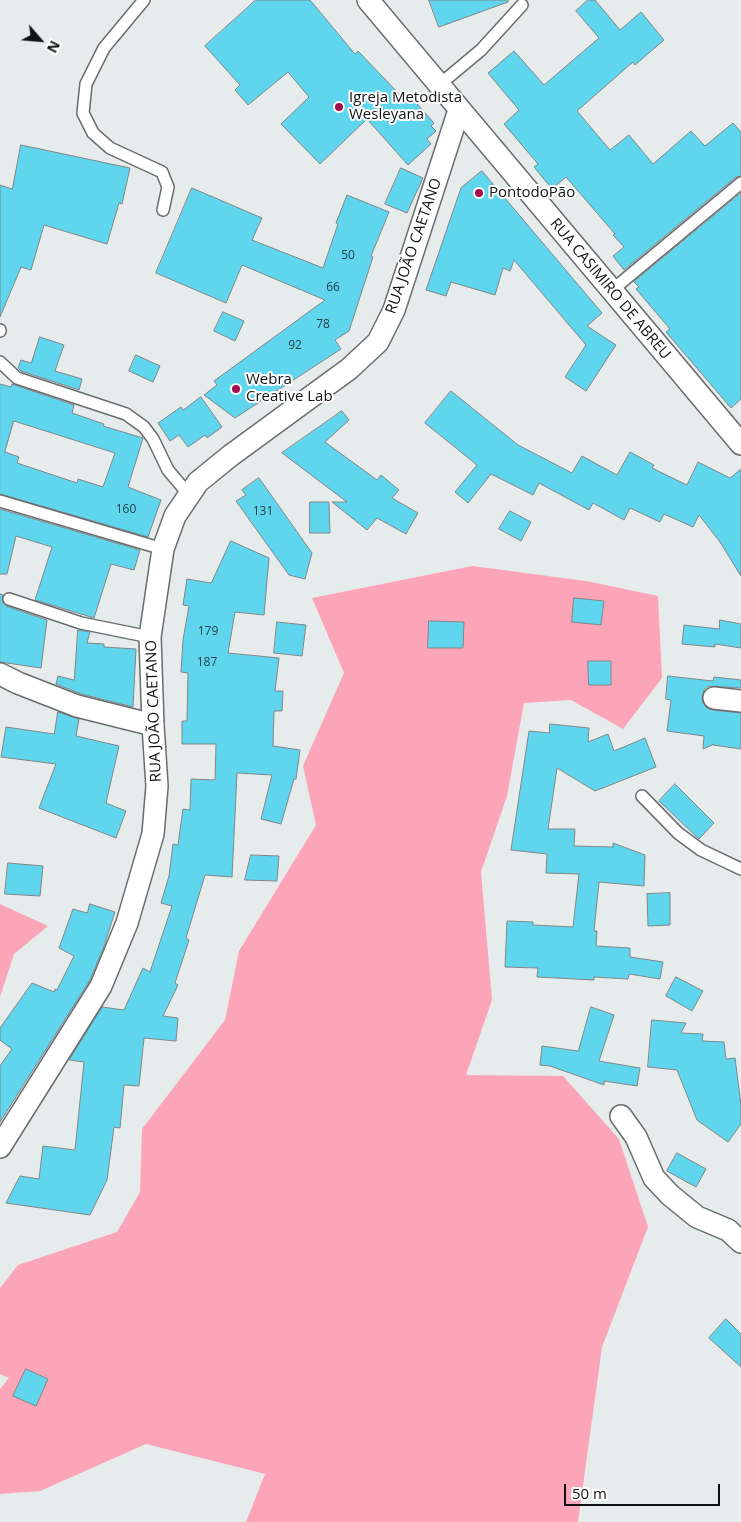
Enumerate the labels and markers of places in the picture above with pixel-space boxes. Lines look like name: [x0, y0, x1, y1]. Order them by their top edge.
place label: Igreja Metodista Wesleyana: [349, 89, 462, 124]
marker: Igreja Metodista Wesleyana: [333, 101, 345, 113]
place label: PontodoPão: [489, 184, 575, 202]
marker: PontodoPão: [473, 187, 485, 199]
place label: Webra Creative Lab: [246, 371, 333, 406]
marker: Webra Creative Lab: [230, 383, 242, 395]

